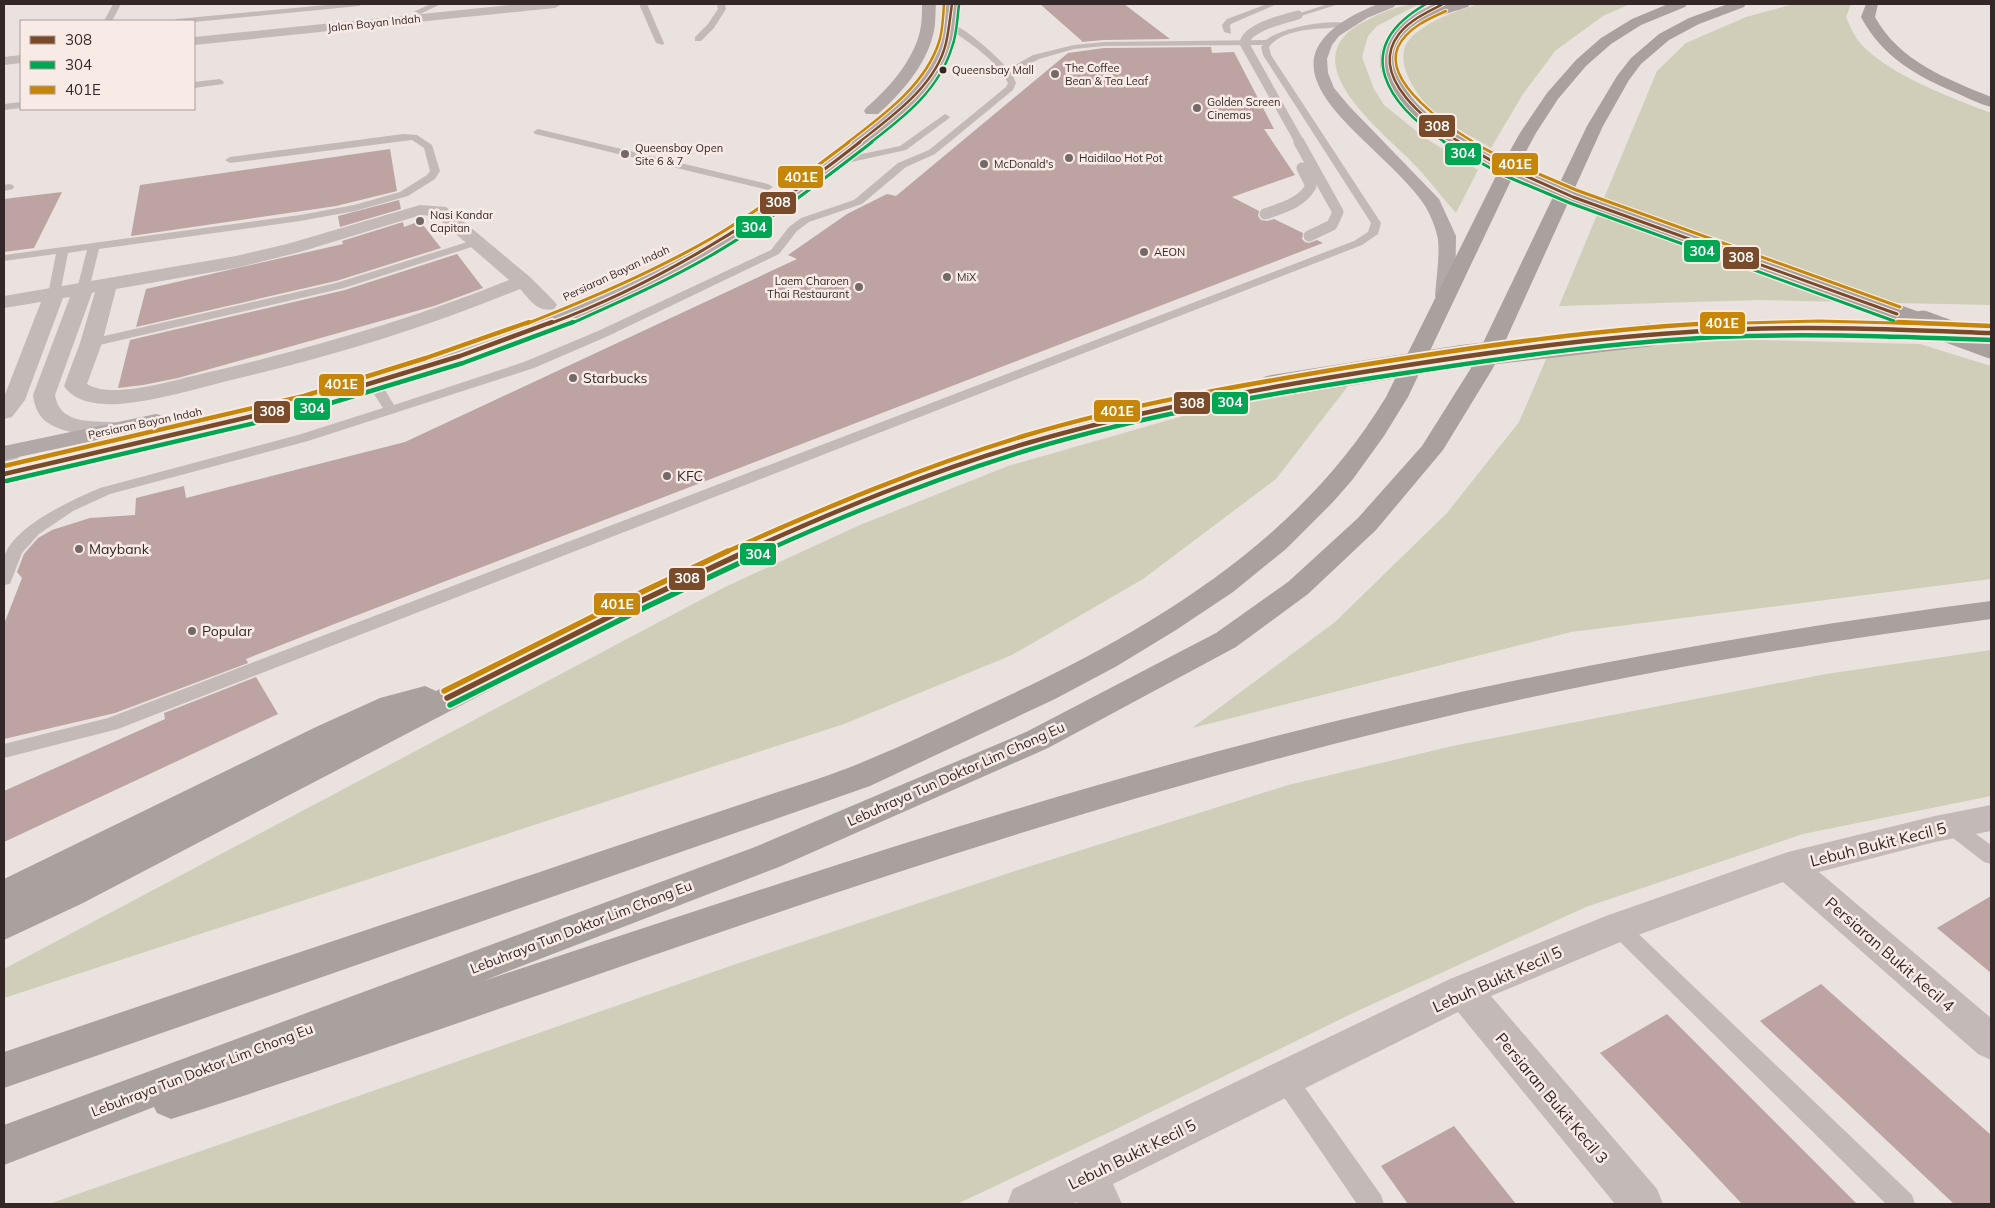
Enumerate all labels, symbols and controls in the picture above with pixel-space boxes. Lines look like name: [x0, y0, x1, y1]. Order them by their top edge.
street label: Jalan Bayan Indah: [327, 11, 421, 35]
legend: [20, 20, 195, 110]
text: 308: [65, 30, 92, 49]
text: 304: [65, 55, 92, 74]
place label: The Coffee Bean & Tea Leaf: [1065, 61, 1148, 88]
place label: Queensbay Mall: [952, 63, 1034, 77]
marker: Queensbay Mall: [938, 65, 948, 75]
marker: The Coffee Bean & Tea Leaf: [1049, 68, 1061, 80]
text: 401E: [65, 80, 101, 99]
place label: Golden Screen Cinemas: [1207, 95, 1280, 122]
marker: Golden Screen Cinemas: [1191, 102, 1203, 114]
line badge: 308: [1418, 114, 1456, 138]
text: 308: [1424, 117, 1450, 135]
place label: Queensbay Open Site 6 & 7: [635, 141, 723, 168]
line badge: 304: [1444, 142, 1482, 166]
text: 304: [1450, 144, 1476, 162]
marker: Queensbay Open Site 6 & 7: [619, 148, 631, 160]
place label: Haidilao Hot Pot: [1079, 151, 1163, 165]
marker: Haidilao Hot Pot: [1063, 152, 1075, 164]
line badge: 401E: [1491, 152, 1539, 176]
text: 401E: [1498, 155, 1532, 173]
place label: McDonald's: [994, 157, 1054, 171]
marker: McDonald's: [978, 158, 990, 170]
line badge: 401E: [777, 165, 824, 189]
text: 401E: [784, 168, 818, 186]
line badge: 308: [759, 191, 797, 215]
text: 308: [765, 193, 791, 211]
place label: Nasi Kandar Capitan: [430, 208, 493, 235]
marker: Nasi Kandar Capitan: [414, 215, 426, 227]
line badge: 304: [735, 215, 773, 239]
text: 304: [741, 218, 767, 236]
line badge: 304: [1683, 239, 1721, 263]
street label: Persiaran Bayan Indah: [560, 242, 672, 304]
text: 304: [1689, 242, 1715, 260]
place label: AEON: [1154, 245, 1185, 259]
marker: AEON: [1138, 246, 1150, 258]
line badge: 308: [1722, 246, 1760, 270]
text: 308: [1728, 248, 1754, 266]
place label: MiX: [957, 270, 977, 284]
marker: MiX: [941, 271, 953, 283]
place label: Laem Charoen Thai Restaurant: [767, 274, 849, 301]
marker: Laem Charoen Thai Restaurant: [853, 281, 865, 293]
line badge: 401E: [1699, 311, 1746, 335]
text: 401E: [1705, 314, 1739, 332]
place label: Starbucks: [583, 369, 648, 387]
marker: Starbucks: [567, 372, 579, 384]
line badge: 401E: [318, 373, 365, 397]
text: 401E: [324, 375, 358, 393]
line badge: 308: [1173, 391, 1211, 415]
line badge: 304: [1211, 391, 1249, 415]
text: 304: [1217, 393, 1243, 411]
text: 308: [1179, 394, 1205, 412]
line badge: 304: [293, 397, 331, 421]
text: 304: [299, 399, 325, 417]
line badge: 401E: [1093, 399, 1141, 423]
line badge: 308: [253, 400, 291, 424]
text: 308: [259, 402, 285, 420]
text: 401E: [1100, 402, 1134, 420]
street label: Persiaran Bayan Indah: [87, 404, 203, 442]
place label: KFC: [677, 467, 703, 485]
marker: KFC: [661, 470, 673, 482]
place label: Maybank: [89, 540, 150, 558]
line badge: 304: [739, 542, 777, 566]
marker: Maybank: [73, 543, 85, 555]
text: 304: [745, 545, 771, 563]
line badge: 308: [668, 567, 706, 591]
text: 308: [674, 569, 700, 587]
line badge: 401E: [593, 592, 641, 616]
text: 401E: [600, 595, 634, 613]
place label: Popular: [202, 622, 253, 640]
marker: Popular: [186, 625, 198, 637]
street label: Lebuhraya Tun Doktor Lim Chong Eu: [844, 718, 1068, 830]
street label: Lebuh Bukit Kecil 5: [1808, 817, 1948, 871]
street label: Lebuhraya Tun Doktor Lim Chong Eu: [467, 876, 695, 978]
street label: Persiaran Bukit Kecil 4: [1821, 892, 1959, 1016]
street label: Lebuh Bukit Kecil 5: [1429, 941, 1565, 1017]
street label: Lebuhraya Tun Doktor Lim Chong Eu: [88, 1019, 316, 1121]
street label: Persiaran Bukit Kecil 3: [1491, 1029, 1613, 1167]
street label: Lebuh Bukit Kecil 5: [1065, 1114, 1199, 1194]

